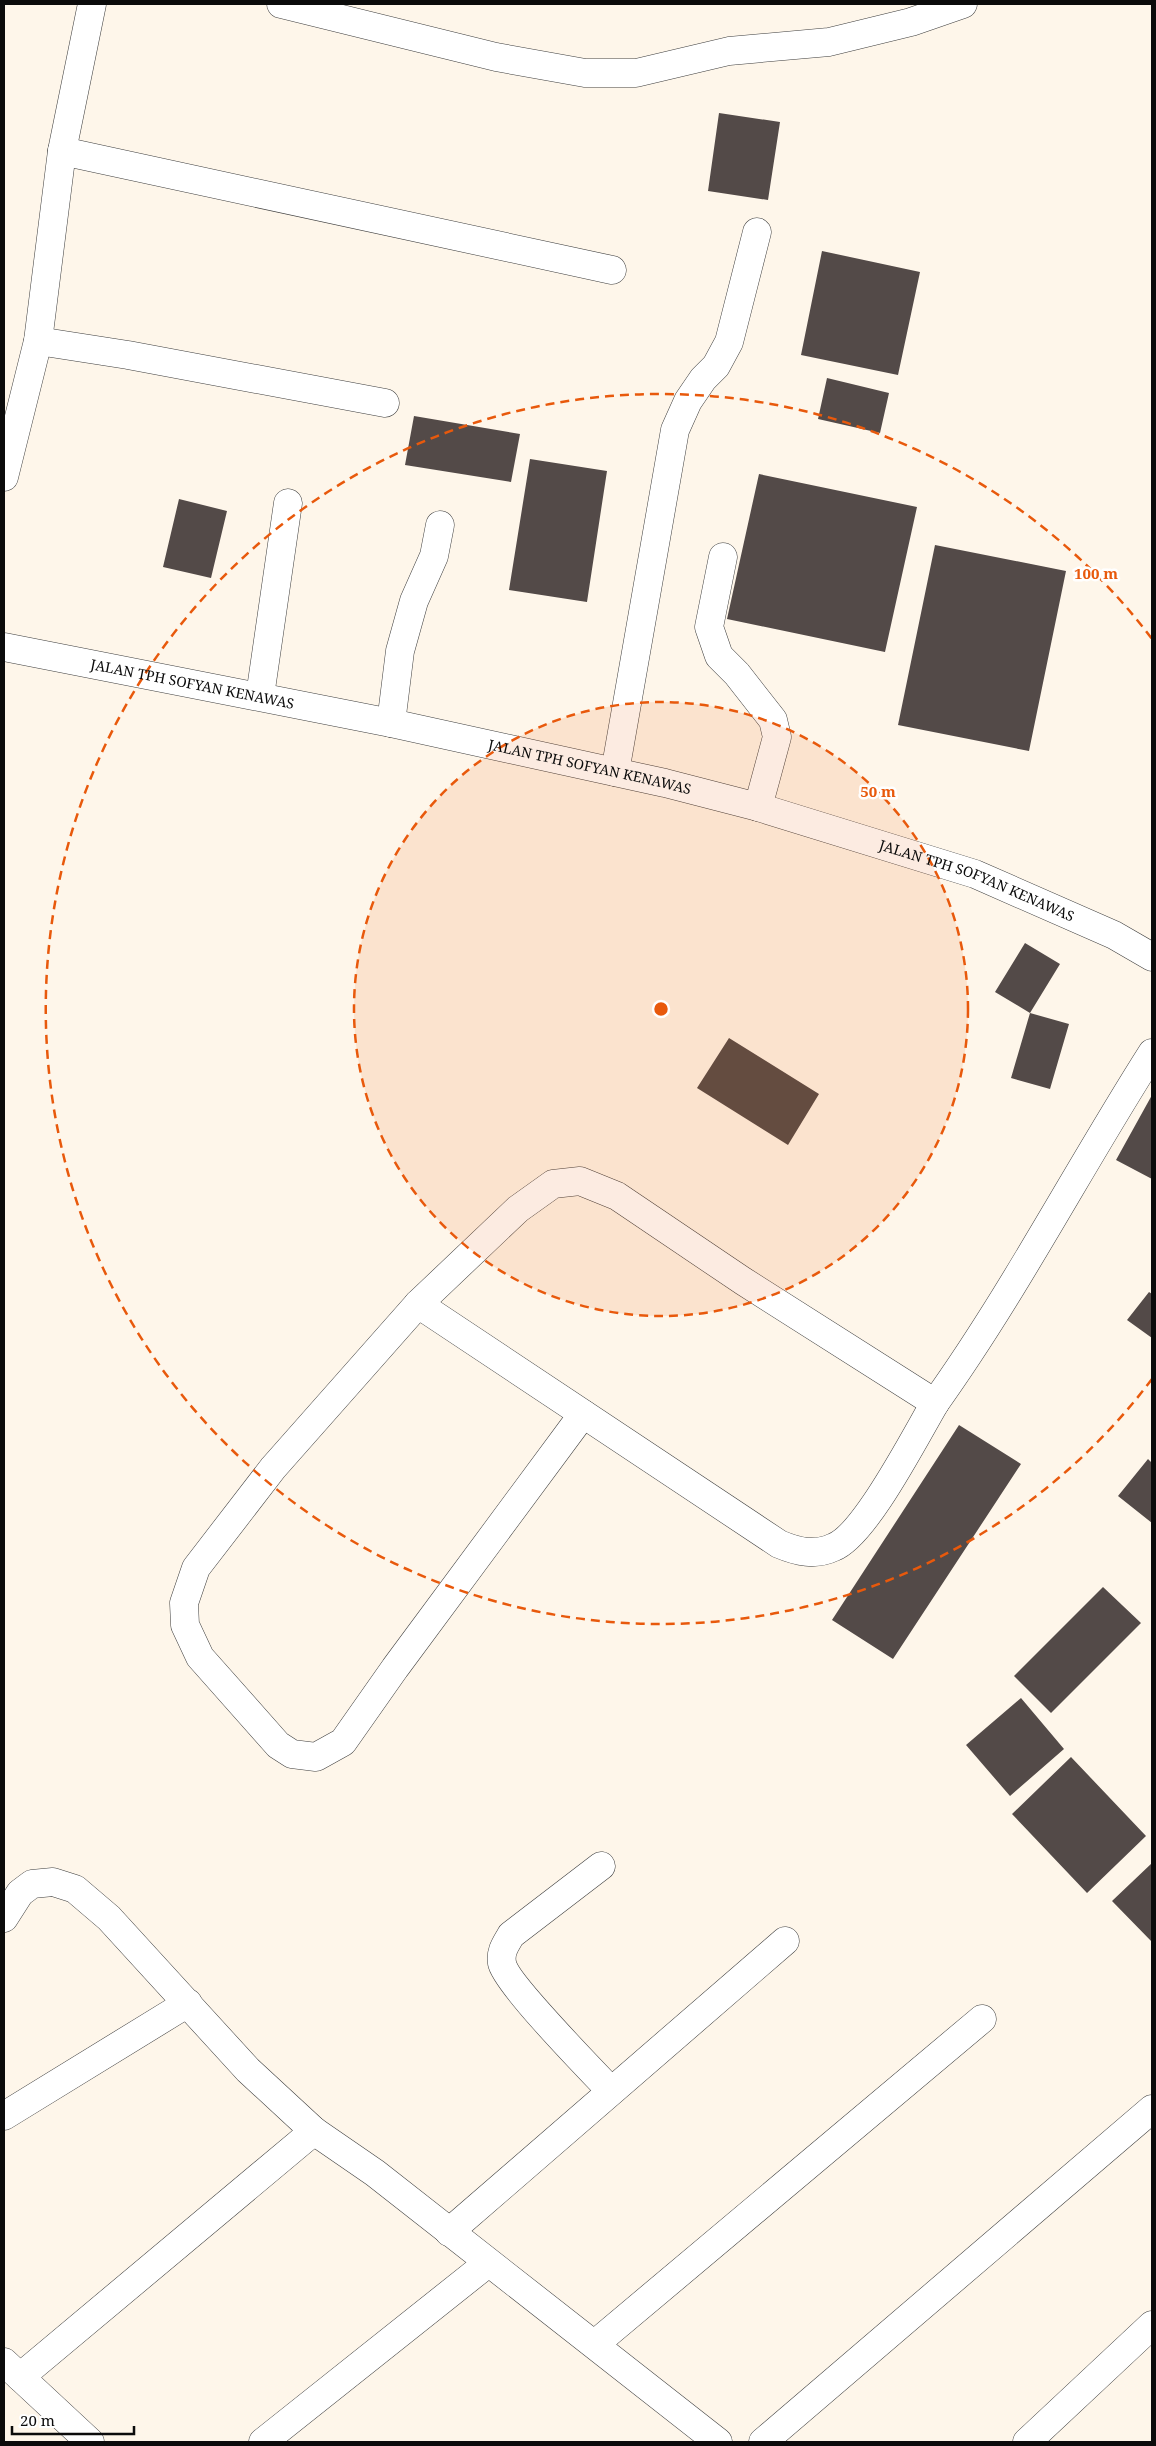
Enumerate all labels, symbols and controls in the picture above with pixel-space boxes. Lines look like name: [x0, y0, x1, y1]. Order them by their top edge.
text: 100 m: [1074, 563, 1118, 583]
street label: JALAN TPH SOFYAN KENAWAS: [88, 654, 296, 713]
street label: JALAN TPH SOFYAN KENAWAS: [486, 734, 693, 798]
text: 50 m: [860, 781, 896, 801]
street label: JALAN TPH SOFYAN KENAWAS: [876, 835, 1078, 925]
centre of rings: [652, 1000, 670, 1018]
scale bar: [12, 2404, 135, 2436]
text: 20 m: [20, 2410, 55, 2430]

